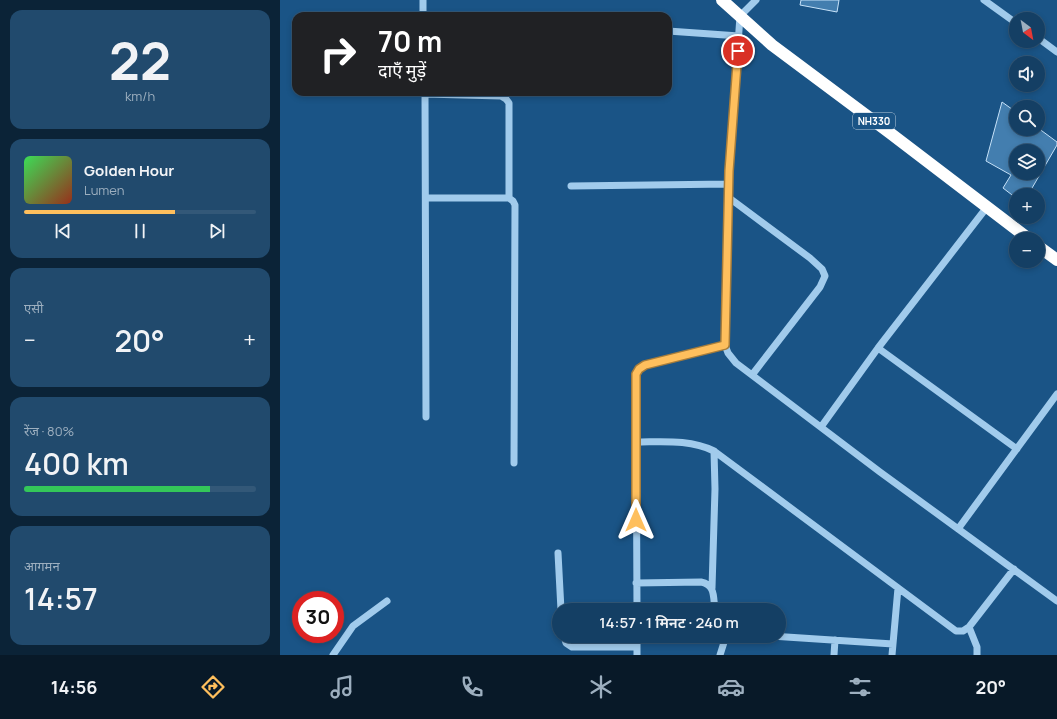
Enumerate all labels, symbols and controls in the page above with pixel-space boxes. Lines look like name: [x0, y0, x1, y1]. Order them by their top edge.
north arrow: [1009, 12, 1045, 48]
map controls: [1009, 12, 1045, 268]
text: 70 m: [378, 22, 442, 60]
text: 22: [109, 25, 171, 96]
icon: right: [312, 28, 364, 80]
pin: [721, 34, 755, 68]
icon: arrive: [727, 40, 749, 62]
button: sound: [1009, 56, 1045, 92]
text: दाएँ मुड़ें: [378, 58, 426, 82]
text: km/h: [125, 87, 155, 105]
button: search: [1009, 100, 1045, 136]
road number: NH330: [853, 113, 895, 129]
button: layers: [1009, 144, 1045, 180]
text: Golden Hour: [84, 160, 174, 181]
text: Lumen: [84, 181, 124, 199]
button: +: [1009, 188, 1045, 224]
icon: previous: [52, 220, 74, 242]
icon: pause: [129, 220, 151, 242]
icon: next: [206, 220, 228, 242]
button: −: [1009, 232, 1045, 268]
text: एसी: [24, 299, 43, 317]
text: 20°: [114, 320, 165, 361]
text: −: [24, 325, 36, 355]
text: +: [243, 325, 256, 355]
text: रेंज · 80%: [24, 422, 74, 440]
text: 400 km: [24, 443, 129, 484]
position arrow: [615, 499, 657, 541]
text: आगमन: [24, 557, 60, 575]
text: 14:57: [24, 578, 98, 619]
speed limit sign: 30: [292, 591, 344, 643]
text: 14:57 · 1 मिनट · 240 m: [599, 612, 739, 633]
icon: directions: [199, 673, 227, 701]
icon: music: [328, 673, 356, 701]
icon: phone: [458, 673, 486, 701]
icon: climate: [587, 673, 615, 701]
icon: car: [717, 673, 745, 701]
icon: filters: [846, 673, 874, 701]
text: 14:56: [51, 675, 97, 699]
text: 20°: [976, 675, 1006, 699]

